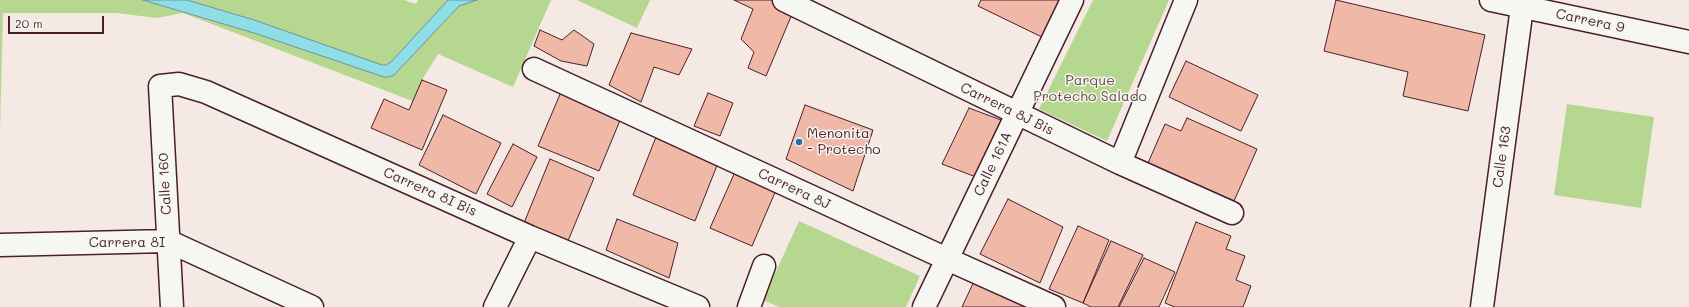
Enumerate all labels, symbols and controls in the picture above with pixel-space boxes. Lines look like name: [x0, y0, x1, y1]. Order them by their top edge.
street label: Carrera 9: [1554, 6, 1626, 36]
scale bar: [10, 8, 106, 34]
text: 20 m: [15, 15, 43, 31]
park label: Parque Protecho Salado: [1033, 73, 1147, 106]
street label: Carrera 8J Bis: [957, 79, 1057, 139]
street label: Calle 163: [1489, 125, 1515, 189]
place label: Menonita - Protecho: [807, 126, 881, 158]
street label: Calle 161A: [970, 129, 1016, 199]
marker: Menonita - Protecho: [794, 137, 804, 147]
street label: Calle 160: [155, 152, 175, 216]
street label: Carrera 8I Bis: [381, 164, 479, 220]
street label: Carrera 8J: [755, 165, 833, 213]
street label: Carrera 8I: [89, 235, 165, 251]

